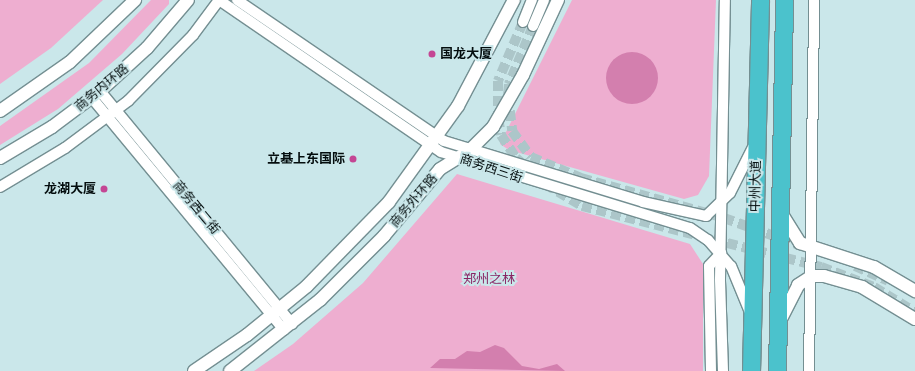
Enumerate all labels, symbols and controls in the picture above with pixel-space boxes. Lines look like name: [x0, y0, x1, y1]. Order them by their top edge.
place label: 国龙大厦: [440, 46, 492, 62]
marker: 国龙大厦: [427, 49, 437, 59]
street label: 商务内环路: [72, 61, 132, 115]
place label: 立基上东国际: [267, 151, 345, 167]
street label: 商务西三街: [458, 152, 524, 186]
marker: 立基上东国际: [348, 154, 358, 164]
street label: 中州大道: [748, 160, 764, 212]
street label: 商务外环路: [387, 171, 441, 231]
street label: 商务西二街: [169, 178, 223, 238]
place label: 龙湖大厦: [44, 181, 96, 197]
marker: 龙湖大厦: [99, 184, 109, 194]
park label: 郑州之林: [463, 271, 515, 287]

